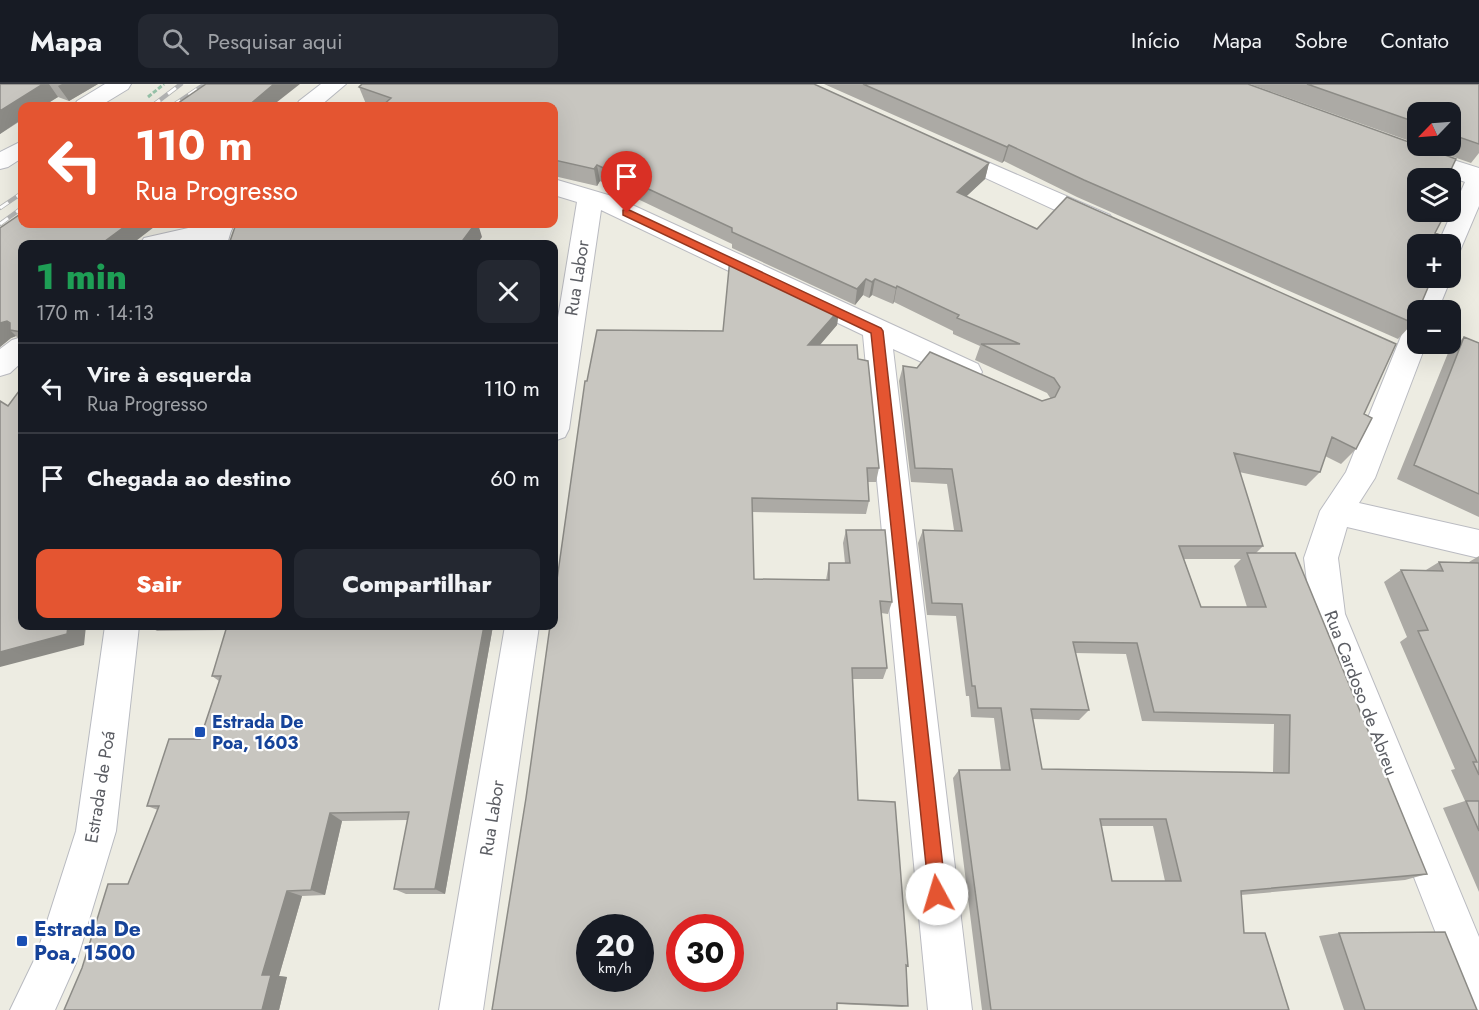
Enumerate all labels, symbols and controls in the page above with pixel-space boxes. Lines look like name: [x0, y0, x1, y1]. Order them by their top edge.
search box: [138, 14, 558, 68]
text: Mapa: [30, 21, 102, 62]
icon: search: [159, 25, 192, 58]
text: Pesquisar aqui: [207, 25, 343, 57]
text: Início: [1131, 26, 1180, 56]
text: Mapa: [1213, 26, 1262, 56]
text: Sobre: [1295, 26, 1347, 56]
text: Contato: [1380, 26, 1449, 56]
north arrow: [1407, 102, 1461, 156]
map controls: [1407, 102, 1461, 354]
text: 110 m: [135, 115, 253, 176]
icon: left: [36, 126, 114, 204]
pin: [601, 151, 652, 213]
icon: arrive: [610, 160, 643, 193]
button: layers: [1407, 168, 1461, 222]
text: Rua Progresso: [135, 171, 298, 210]
button: +: [1407, 234, 1461, 288]
street label: Rua Labor: [558, 237, 596, 318]
text: 1 min: [36, 250, 127, 302]
button: close: [477, 260, 540, 323]
text: 170 m · 14:13: [36, 299, 154, 328]
button: −: [1407, 300, 1461, 354]
text: Vire à esquerda: [87, 358, 252, 390]
icon: left: [36, 372, 69, 405]
text: 110 m: [483, 372, 540, 404]
text: Rua Progresso: [87, 390, 208, 419]
icon: arrive: [36, 462, 69, 495]
text: Chegada ao destino: [87, 462, 291, 494]
text: 60 m: [490, 462, 540, 494]
button: Sair: [36, 549, 282, 618]
button: Compartilhar: [294, 549, 540, 618]
street label: Rua Cardoso de Abreu: [1318, 607, 1404, 779]
place label: Estrada De Poa, 1603: [212, 709, 304, 756]
marker: Estrada De Poa, 1603: [193, 725, 207, 739]
street label: Estrada de Poá: [78, 729, 122, 845]
street label: Rua Labor: [473, 777, 511, 858]
position arrow: [905, 862, 969, 926]
place label: Estrada De Poa, 1500: [34, 914, 141, 968]
speed limit sign: 30: [666, 914, 744, 992]
text: 20: [595, 924, 635, 967]
marker: Estrada De Poa, 1500: [15, 934, 29, 948]
text: km/h: [598, 957, 632, 979]

